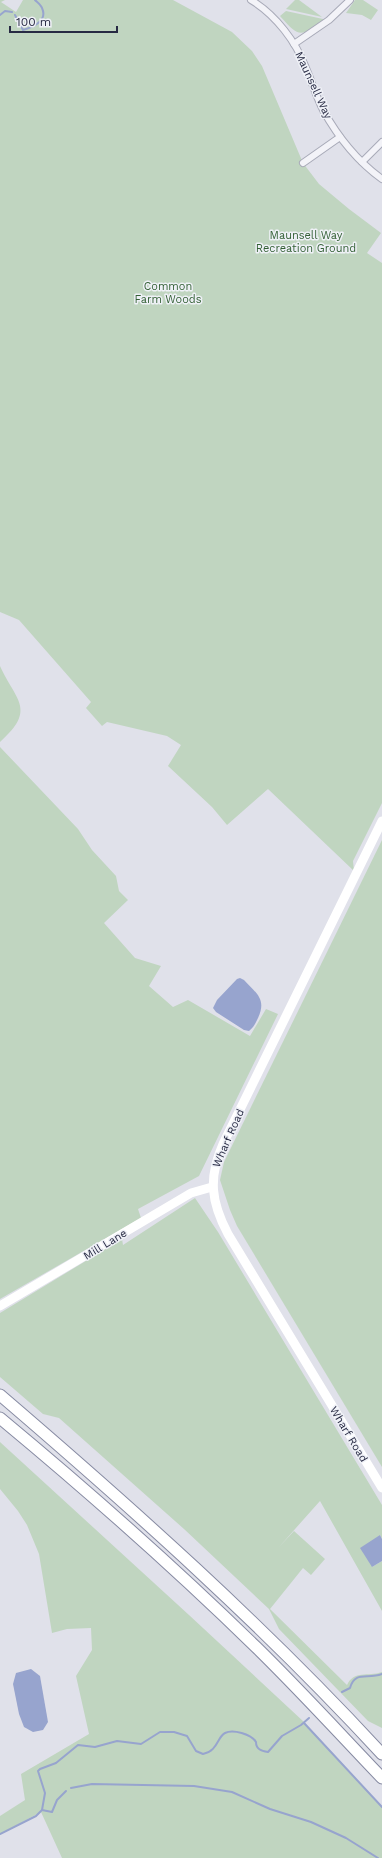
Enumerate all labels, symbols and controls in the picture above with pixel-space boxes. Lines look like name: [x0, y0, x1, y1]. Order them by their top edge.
scale bar: [10, 8, 117, 34]
text: 100 m: [16, 15, 51, 29]
street label: Maunsell Way: [292, 49, 335, 121]
park label: Maunsell Way Recreation Ground: [256, 229, 356, 255]
park label: Common Farm Woods: [135, 280, 202, 306]
street label: Wharf Road: [210, 1107, 247, 1169]
street label: Mill Lane: [81, 1226, 129, 1262]
street label: Wharf Road: [327, 1404, 370, 1464]

